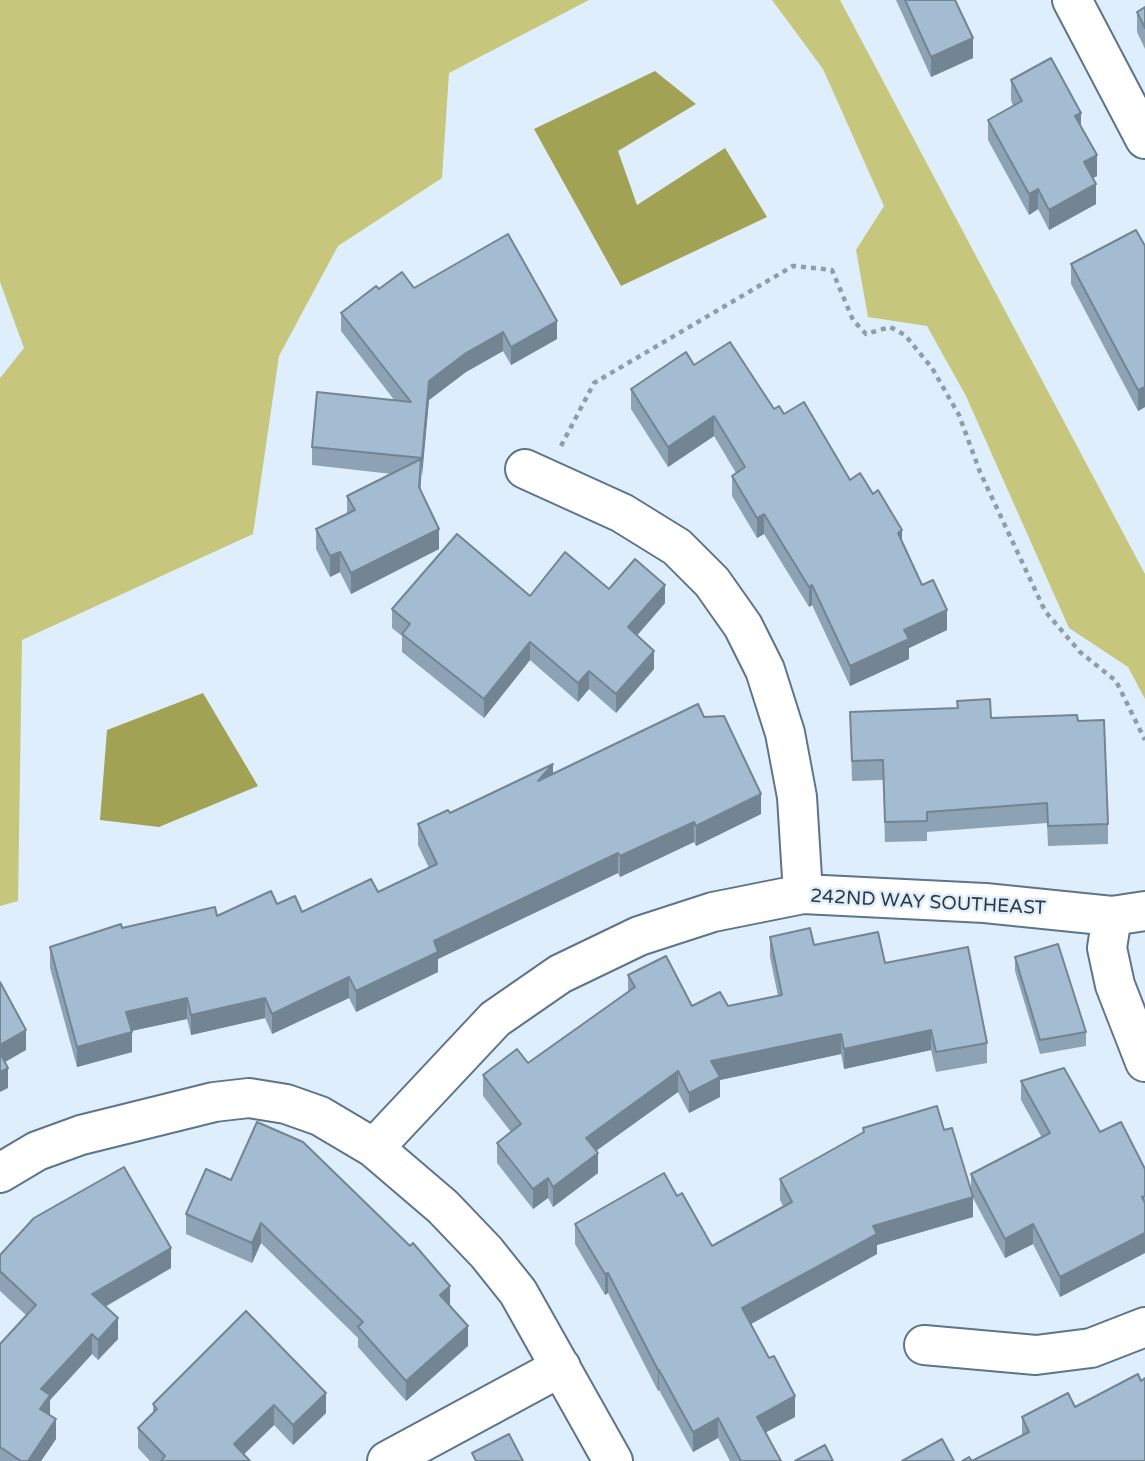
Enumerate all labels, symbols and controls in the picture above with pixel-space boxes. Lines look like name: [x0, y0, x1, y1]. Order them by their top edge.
street label: 242ND WAY SOUTHEAST: [810, 885, 1046, 921]

